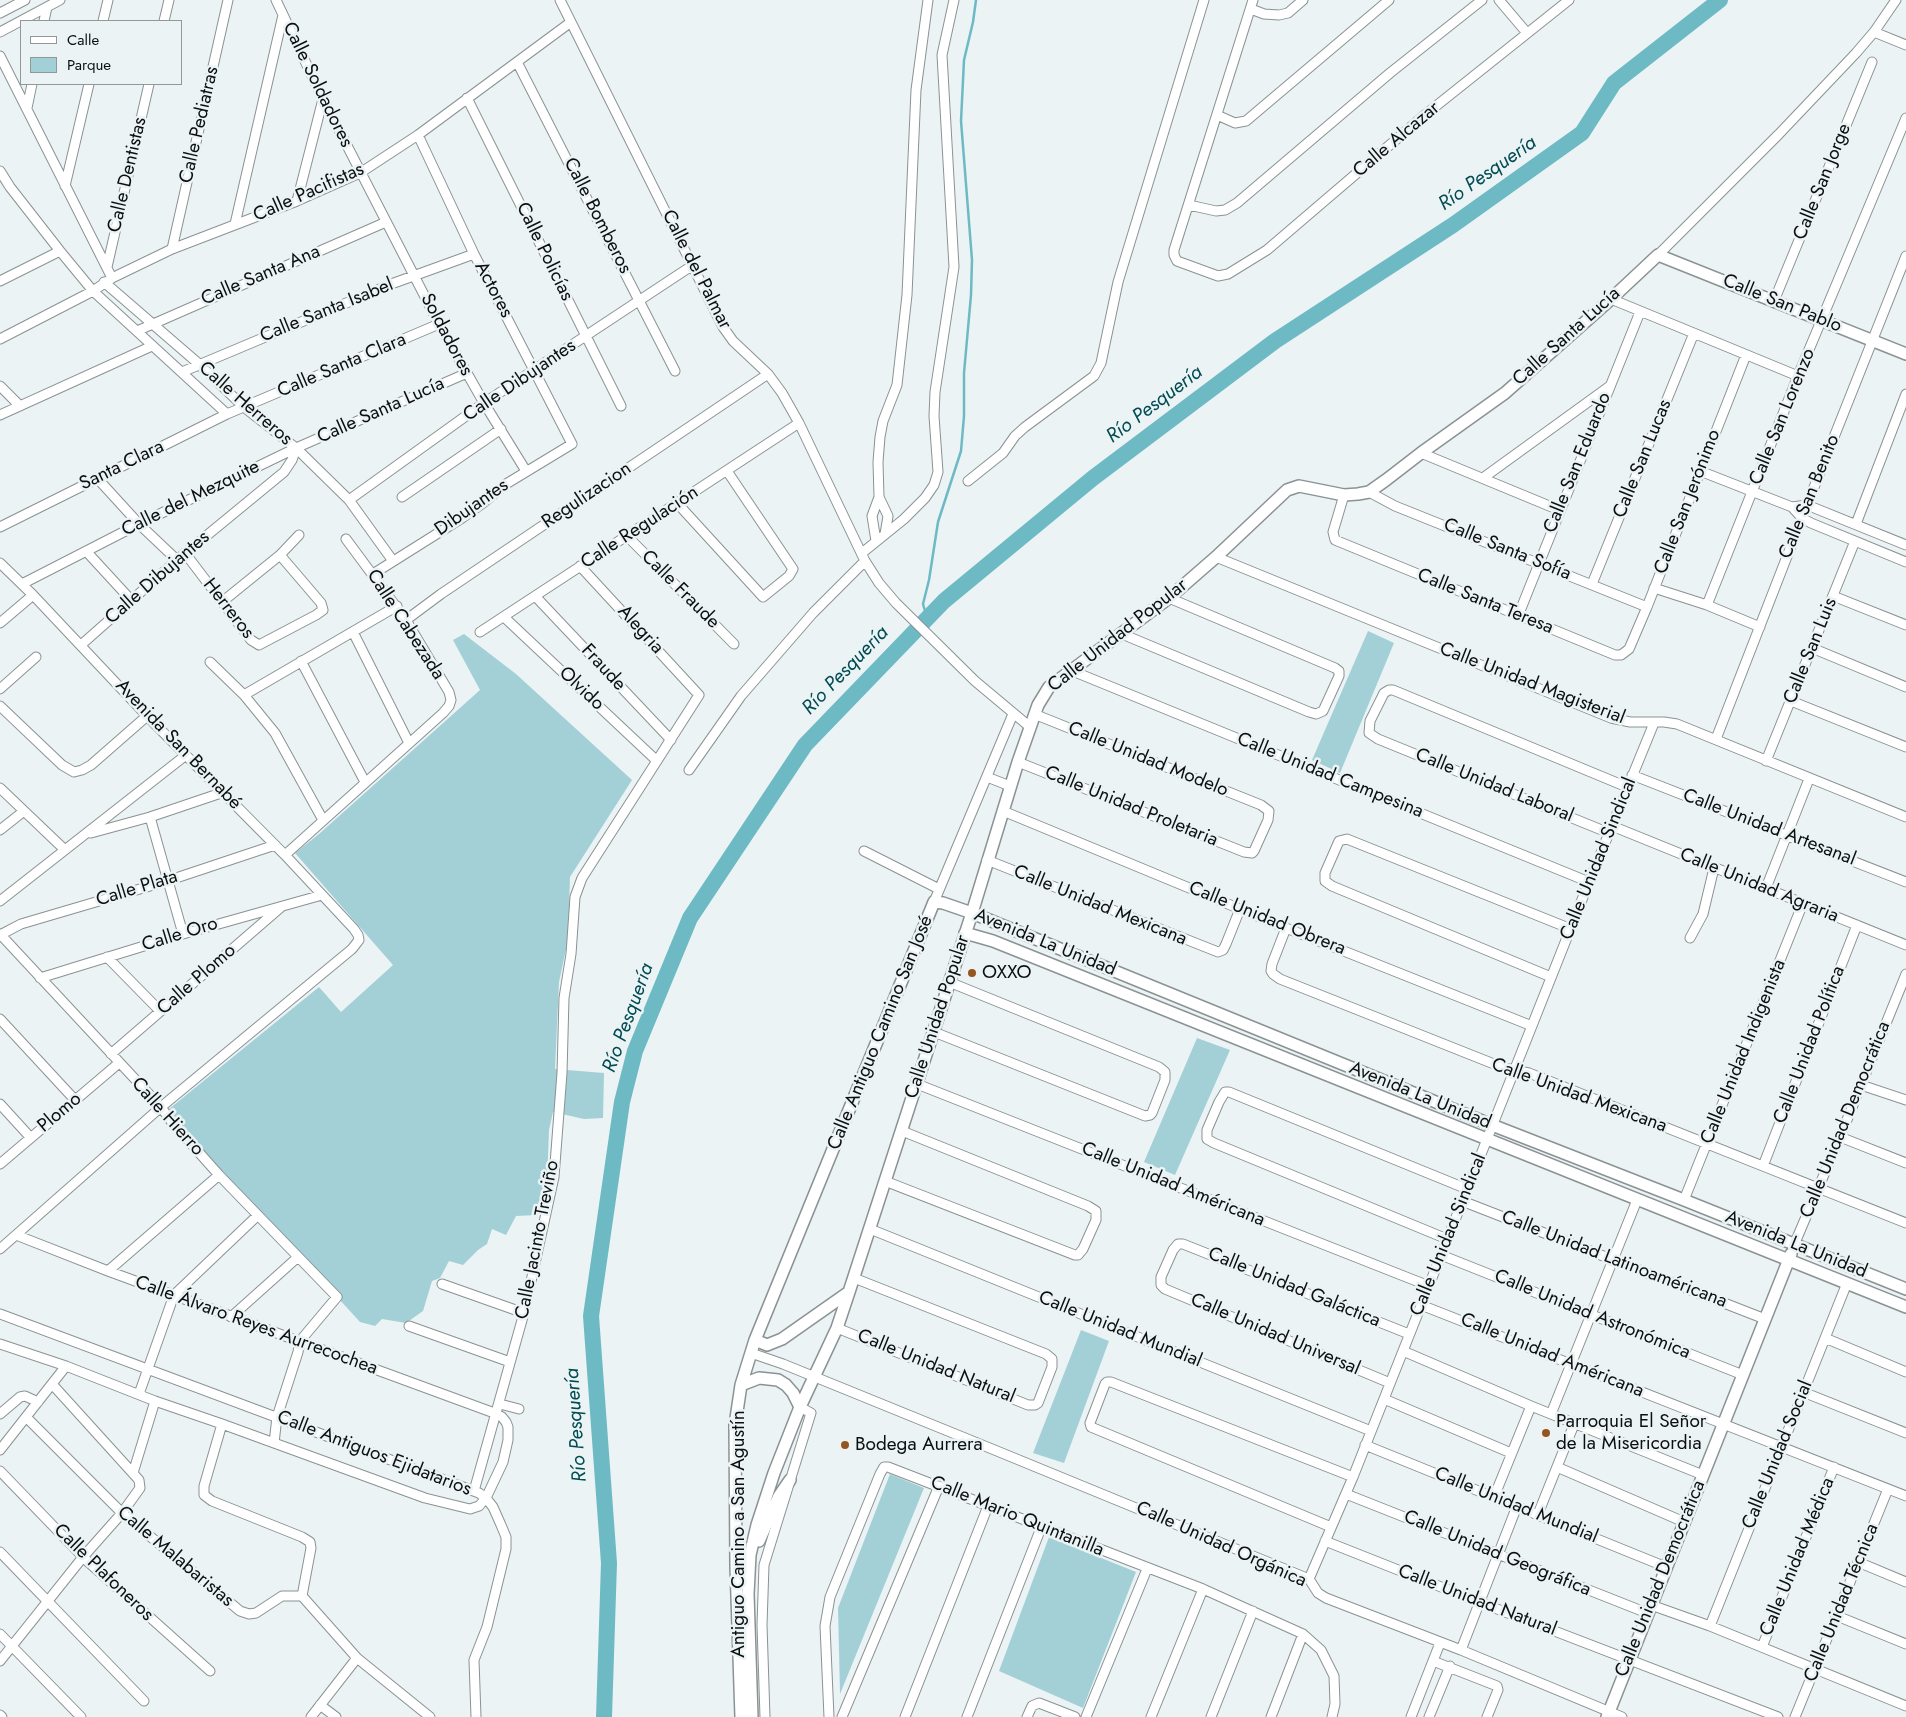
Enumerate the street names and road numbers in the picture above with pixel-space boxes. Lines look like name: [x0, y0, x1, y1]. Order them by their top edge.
street label: Calle Soldadores: [277, 19, 357, 151]
street label: Calle Pediatras: [176, 65, 224, 185]
street label: Calle Alcazar: [1349, 97, 1445, 183]
street label: Calle Dentistas: [104, 115, 152, 235]
street label: Calle San Jorge: [1789, 121, 1857, 243]
street label: Calle Bomberos: [558, 154, 636, 278]
street label: Calle Pacifistas: [250, 158, 368, 228]
street label: Calle Policías: [510, 199, 578, 305]
street label: Calle del Palmar: [656, 207, 736, 333]
street label: Calle Santa Ana: [198, 241, 324, 311]
street label: Actores: [469, 258, 517, 322]
street label: Calle San Pablo: [1719, 270, 1845, 338]
street label: Calle Santa Isabel: [257, 274, 397, 348]
street label: Calle Santa Lucía: [1509, 283, 1625, 391]
street label: Soldadores: [415, 290, 477, 380]
street label: Calle Santa Clara: [274, 329, 410, 403]
street label: Calle Dibujantes: [459, 335, 581, 427]
street label: Calle San Lorenzo: [1745, 345, 1821, 489]
street label: Calle Herreros: [194, 357, 296, 451]
street label: Calle Santa Lucía: [314, 373, 448, 449]
street label: Calle San Eduardo: [1539, 389, 1617, 537]
street label: Calle San Lucas: [1609, 396, 1677, 522]
street label: Calle San Jerónimo: [1650, 427, 1726, 577]
street label: Calle San Benito: [1775, 432, 1845, 562]
street label: Santa Clara: [76, 436, 168, 496]
street label: Calle del Mezquite: [118, 456, 264, 542]
street label: Regulizacion: [538, 458, 636, 534]
street label: Dibujantes: [431, 474, 513, 542]
street label: Calle Regulación: [577, 482, 703, 574]
street label: Calle Santa Sofía: [1440, 514, 1574, 586]
street label: Calle Dibujantes: [101, 526, 215, 630]
street label: Calle Fraude: [636, 546, 724, 634]
street label: Calle Santa Teresa: [1414, 564, 1556, 640]
street label: Calle Cabezada: [361, 566, 449, 684]
street label: Herreros: [197, 574, 259, 644]
street label: Calle Unidad Popular: [1044, 574, 1192, 698]
street label: Calle San Luis: [1779, 595, 1843, 707]
street label: Alegria: [612, 601, 668, 659]
street label: Calle Unidad Magisterial: [1436, 638, 1628, 730]
street label: Fraude: [576, 640, 630, 696]
street label: Olvido: [554, 662, 608, 716]
street label: Avenida San Bernabé: [110, 675, 246, 815]
street label: Calle Unidad Modelo: [1065, 717, 1231, 803]
street label: Calle Unidad Campesina: [1233, 728, 1427, 824]
street label: Calle Unidad Laboral: [1412, 744, 1576, 828]
street label: Calle Unidad Proletaria: [1041, 762, 1221, 852]
street label: Calle Unidad Sindical: [1556, 774, 1642, 944]
street label: Calle Unidad Artesanal: [1679, 785, 1859, 871]
street label: Calle Unidad Agraria: [1676, 844, 1842, 928]
street label: Calle Unidad Mexicana: [1010, 861, 1190, 951]
street label: Calle Plata: [94, 866, 180, 912]
street label: Calle Unidad Obrera: [1185, 877, 1349, 961]
street label: Avenida La Unidad: [971, 904, 1119, 982]
street label: Calle Antiguo Camino San José: [823, 912, 939, 1154]
street label: Calle Oro: [139, 913, 221, 957]
street label: Calle Unidad Popular: [901, 932, 975, 1102]
street label: Calle Plomo: [153, 940, 241, 1020]
street label: Calle Unidad Indigenista: [1697, 956, 1791, 1148]
street label: Calle Unidad Política: [1769, 963, 1851, 1127]
street label: Calle Unidad Democrática: [1796, 1018, 1896, 1222]
street label: Calle Unidad Mexicana: [1488, 1054, 1670, 1138]
street label: Avenida La Unidad: [1346, 1057, 1494, 1135]
street label: Calle Hierro: [126, 1073, 208, 1161]
street label: Plomo: [33, 1088, 87, 1138]
street label: Calle Unidad Américana: [1078, 1138, 1268, 1232]
street label: Calle Unidad Sindical: [1406, 1150, 1492, 1320]
street label: Calle Jacinto Treviño: [511, 1159, 565, 1321]
street label: Calle Unidad Latinoaméricana: [1498, 1206, 1730, 1314]
street label: Avenida La Unidad: [1722, 1206, 1870, 1284]
street label: Calle Unidad Galáctica: [1204, 1243, 1384, 1333]
street label: Calle Unidad Astronómica: [1491, 1265, 1693, 1365]
street label: Calle Álvaro Reyes Aurrecochea: [132, 1271, 380, 1381]
street label: Calle Unidad Mundial: [1035, 1287, 1205, 1373]
street label: Calle Unidad Universal: [1187, 1289, 1363, 1381]
street label: Calle Unidad Américana: [1457, 1309, 1647, 1403]
street label: Calle Unidad Natural: [854, 1325, 1018, 1409]
street label: Calle Unidad Social: [1738, 1377, 1818, 1533]
street label: Calle Antiguos Ejidatarios: [274, 1406, 474, 1502]
street label: Antiguo Camino a San Agustín: [728, 1410, 750, 1658]
street label: Calle Unidad Mundial: [1431, 1463, 1601, 1549]
street label: Calle Mario Quintanilla: [927, 1472, 1107, 1562]
street label: Calle Unidad Médica: [1756, 1474, 1840, 1640]
street label: Calle Unidad Democrática: [1611, 1477, 1711, 1681]
street label: Calle Unidad Orgánica: [1132, 1497, 1310, 1593]
street label: Calle Malabaristas: [112, 1502, 238, 1612]
street label: Calle Unidad Geográfica: [1400, 1506, 1594, 1602]
street label: Calle Plafoneros: [48, 1520, 158, 1626]
street label: Calle Unidad Técnica: [1800, 1521, 1884, 1685]
street label: Calle Unidad Natural: [1394, 1560, 1560, 1642]

